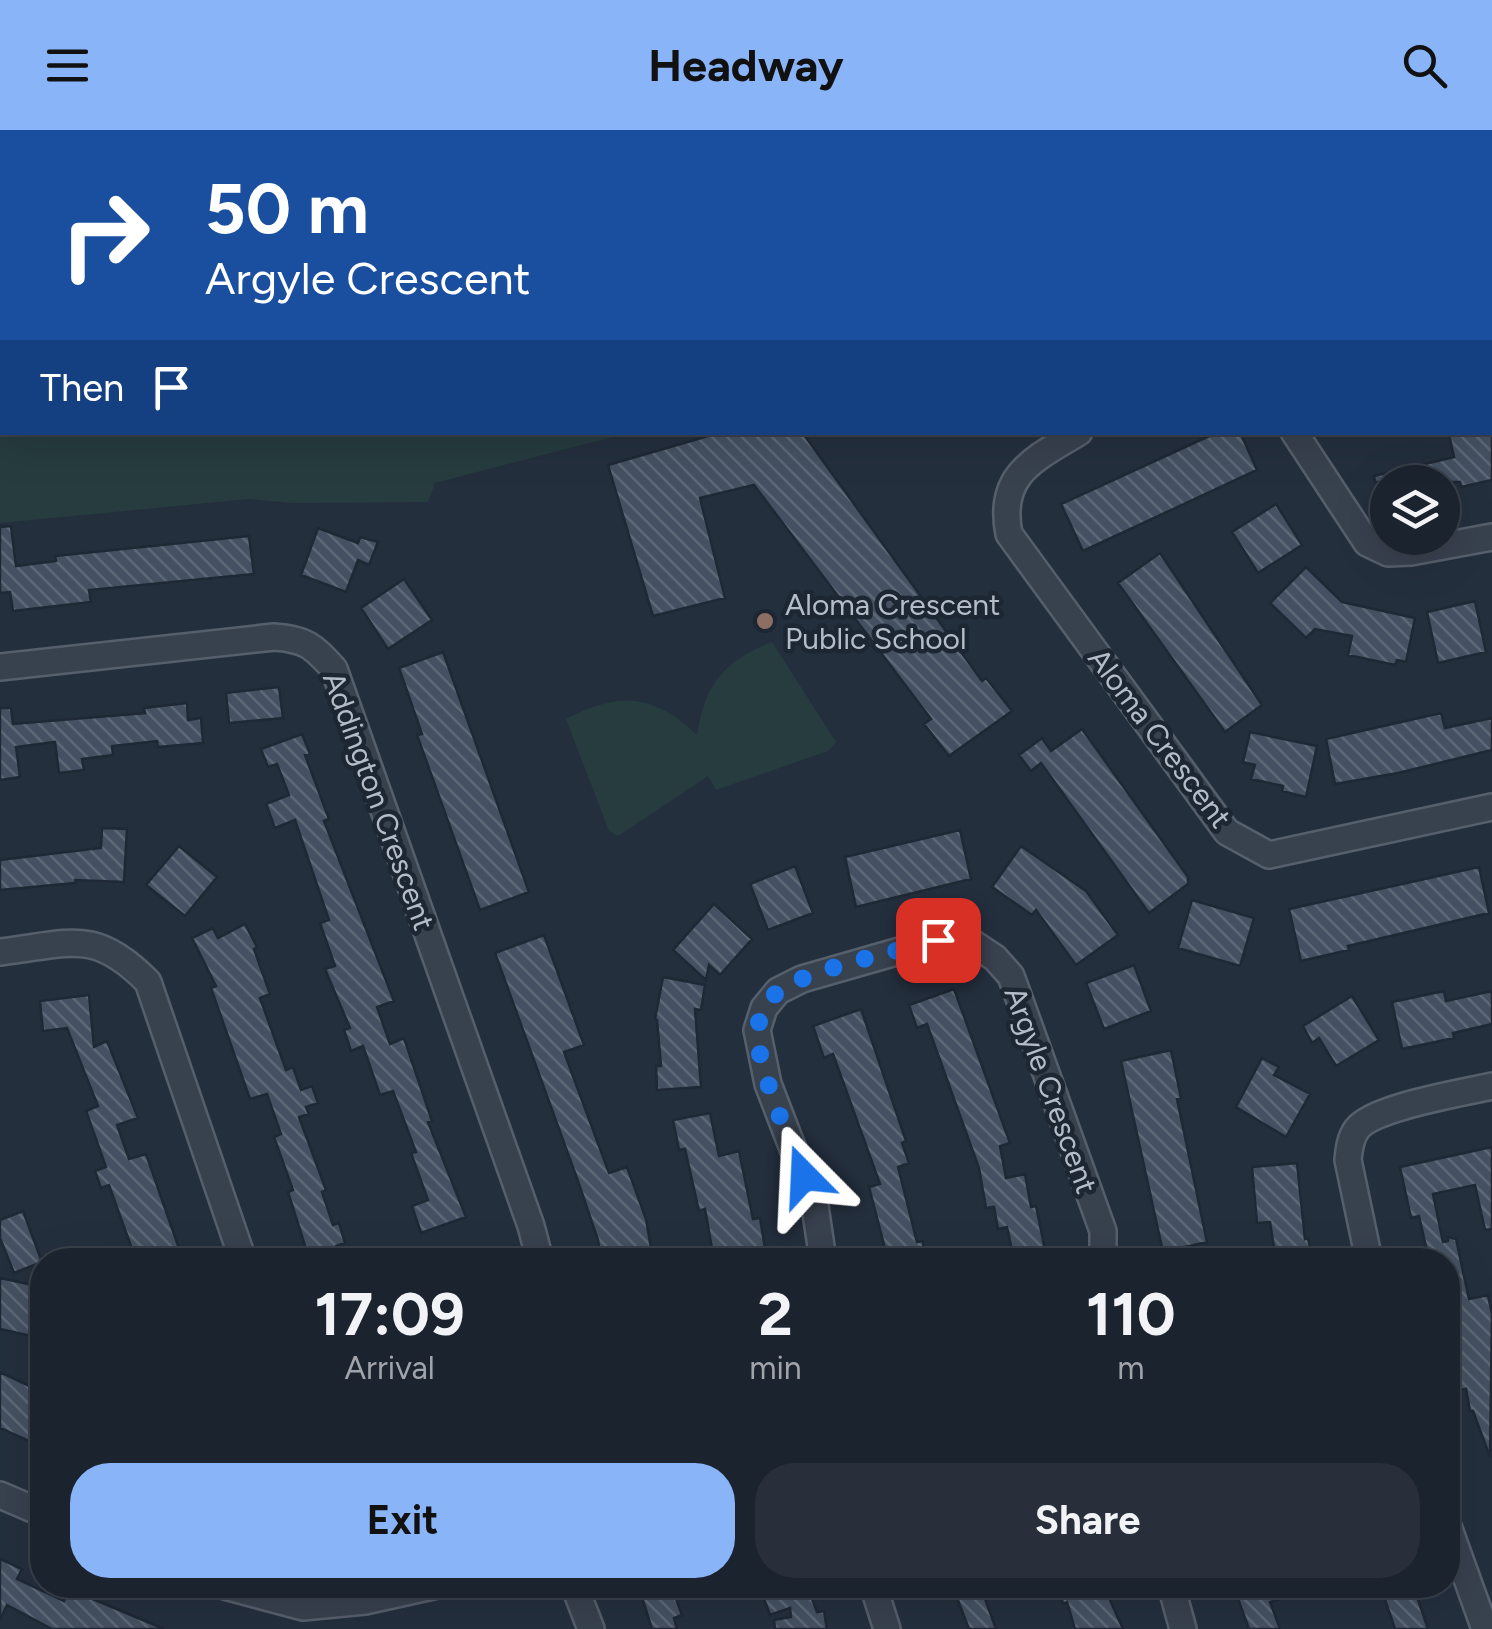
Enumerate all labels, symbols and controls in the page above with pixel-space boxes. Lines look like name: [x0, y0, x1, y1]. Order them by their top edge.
icon: menu: [40, 38, 95, 93]
text: Headway: [648, 38, 844, 92]
icon: search: [1397, 38, 1452, 93]
text: 50 m: [205, 166, 369, 251]
icon: right: [40, 170, 170, 300]
text: Argyle Crescent: [205, 251, 531, 305]
icon: arrive: [144, 360, 199, 415]
text: Then: [40, 365, 124, 411]
map controls: [1370, 465, 1460, 555]
button: layers: [1370, 465, 1460, 555]
place label: Aloma Crescent Public School: [785, 586, 1000, 657]
marker: Aloma Crescent Public School: [754, 610, 776, 632]
street label: Aloma Crescent: [1080, 641, 1240, 835]
street label: Addington Crescent: [315, 667, 443, 935]
pin: [896, 898, 981, 983]
icon: arrive: [911, 913, 966, 968]
street label: Argyle Crescent: [996, 982, 1106, 1198]
position arrow: [752, 1124, 856, 1228]
text: 17:09: [314, 1278, 465, 1350]
text: 2: [758, 1278, 793, 1350]
text: 110: [1086, 1278, 1176, 1350]
text: Arrival: [344, 1349, 435, 1387]
text: min: [749, 1349, 802, 1387]
text: m: [1117, 1349, 1144, 1387]
button: Exit: [70, 1463, 735, 1578]
button: Share: [755, 1463, 1420, 1578]

